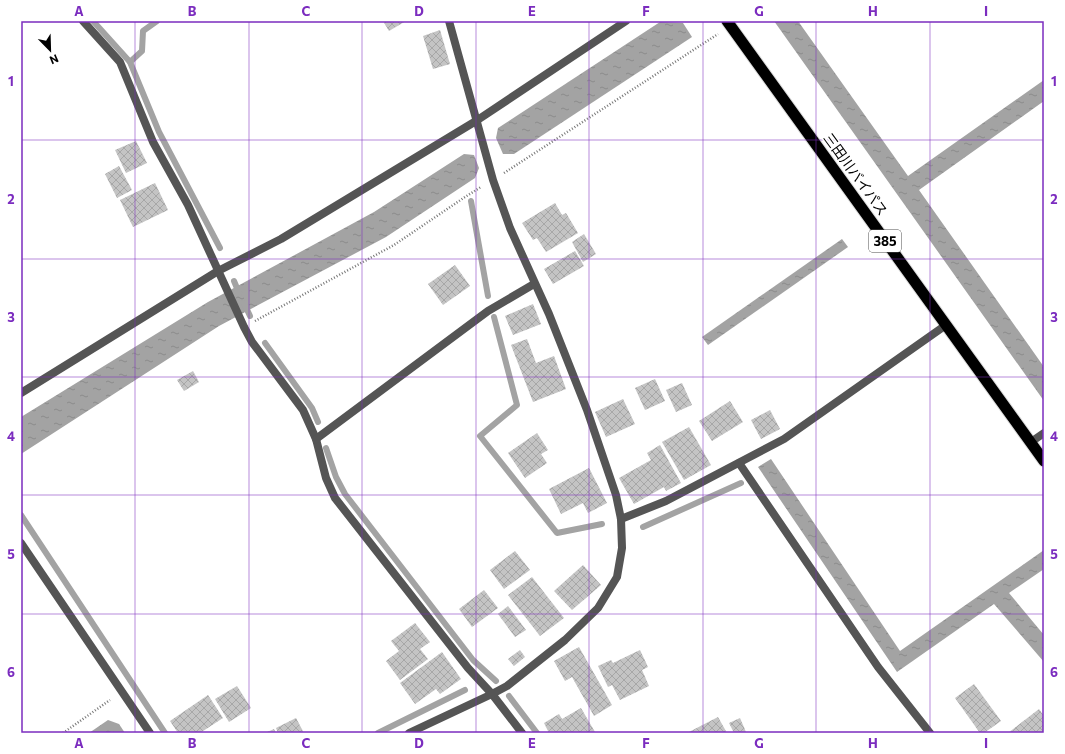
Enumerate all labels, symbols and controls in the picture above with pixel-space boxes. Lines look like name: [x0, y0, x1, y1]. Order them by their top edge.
text: A: [74, 3, 84, 19]
text: B: [188, 3, 197, 19]
text: C: [302, 3, 311, 19]
text: D: [414, 3, 424, 19]
text: E: [528, 3, 536, 19]
text: F: [642, 3, 650, 19]
text: G: [754, 3, 764, 19]
text: H: [868, 3, 878, 19]
text: I: [984, 3, 988, 19]
north arrow: [30, 30, 70, 70]
text: N: [48, 52, 60, 67]
text: 1: [8, 73, 14, 89]
text: 1: [1051, 73, 1057, 89]
street label: 三田川バイパス: [820, 129, 892, 219]
text: 2: [7, 191, 15, 207]
text: 2: [1050, 191, 1058, 207]
road number: 385: [869, 230, 901, 252]
text: 3: [7, 309, 15, 325]
text: 3: [1050, 309, 1058, 325]
text: 4: [7, 428, 15, 444]
text: 4: [1050, 428, 1058, 444]
text: 5: [7, 546, 15, 562]
text: 5: [1050, 546, 1058, 562]
text: 6: [7, 664, 15, 680]
text: 6: [1050, 664, 1058, 680]
text: A: [74, 735, 84, 751]
text: B: [188, 735, 197, 751]
text: C: [302, 735, 311, 751]
text: D: [414, 735, 424, 751]
text: E: [528, 735, 536, 751]
text: F: [642, 735, 650, 751]
text: G: [754, 735, 764, 751]
text: H: [868, 735, 878, 751]
text: I: [984, 735, 988, 751]

